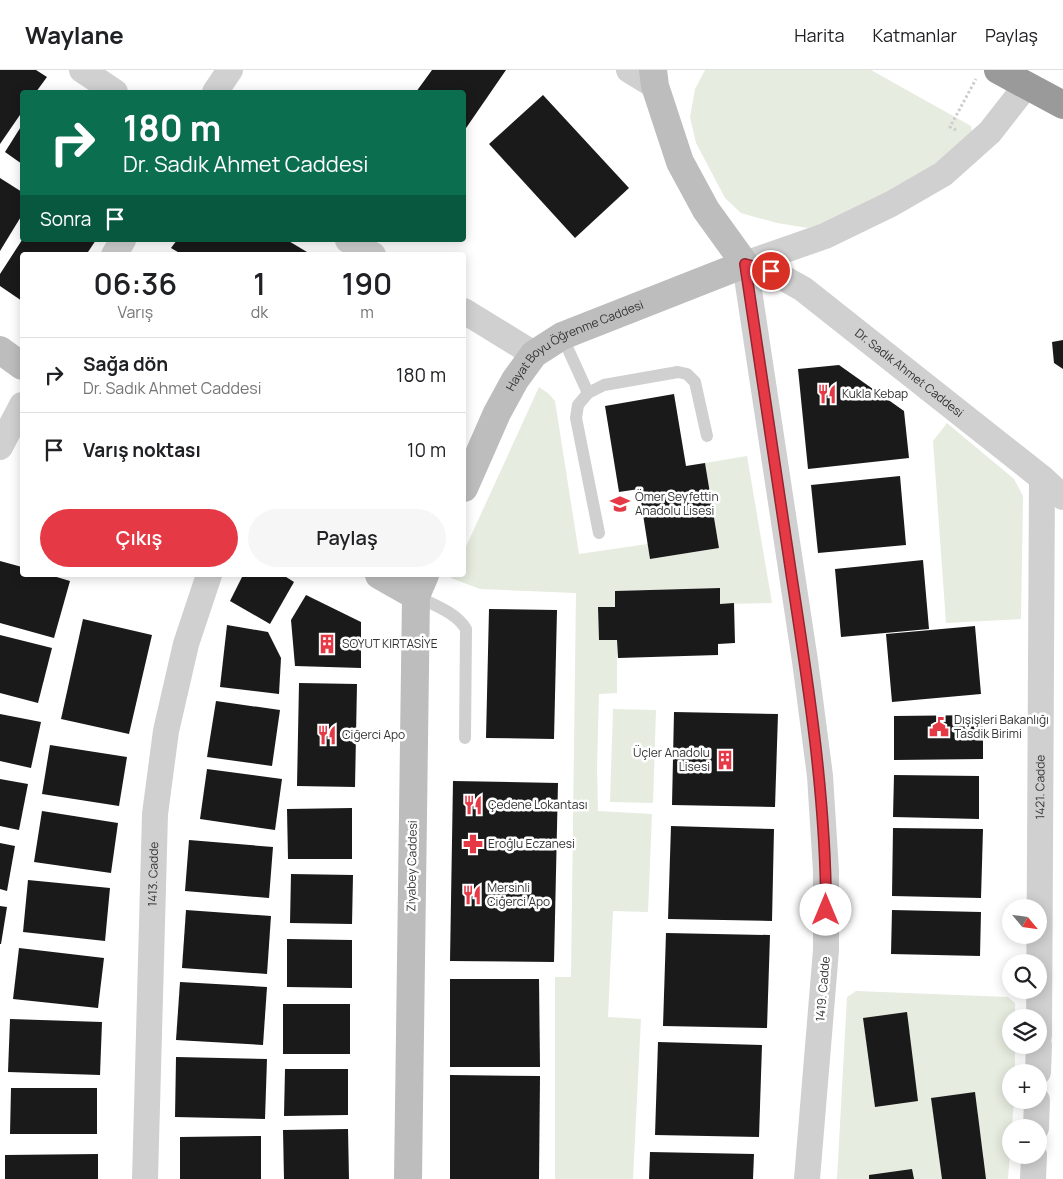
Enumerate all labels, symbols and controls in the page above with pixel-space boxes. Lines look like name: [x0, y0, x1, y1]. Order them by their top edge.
text: Waylane: [25, 18, 124, 51]
text: Harita: [794, 23, 844, 47]
text: Katmanlar: [872, 23, 957, 47]
text: Paylaş: [985, 23, 1038, 47]
text: 180 m: [123, 104, 221, 152]
icon: right: [40, 110, 105, 175]
text: Dr. Sadık Ahmet Caddesi: [123, 149, 368, 179]
icon: arrive: [101, 205, 129, 233]
text: Sonra: [40, 206, 91, 232]
pin: [750, 250, 792, 292]
icon: arrive: [757, 257, 785, 285]
text: 06:36: [94, 263, 177, 304]
text: 1: [253, 263, 266, 304]
text: 190: [342, 263, 392, 304]
street label: Hayat Boyu Öğrenme Caddesi: [502, 296, 646, 394]
text: Varış: [118, 301, 153, 323]
text: dk: [251, 301, 268, 323]
text: m: [360, 301, 374, 323]
street label: Dr. Sadık Ahmet Caddesi: [852, 324, 967, 421]
text: Sağa dön: [83, 351, 168, 377]
icon: right: [40, 361, 68, 389]
text: 180 m: [396, 362, 446, 388]
text: Dr. Sadık Ahmet Caddesi: [83, 377, 262, 399]
restaurant icon: Kukla Kebap: [816, 383, 838, 405]
place label: Kukla Kebap: [842, 385, 908, 402]
icon: arrive: [40, 436, 68, 464]
text: Varış noktası: [83, 437, 201, 463]
text: 10 m: [407, 437, 446, 463]
place label: Ömer Seyfettin Anadolu Lisesi: [635, 488, 719, 519]
school or university icon: Ömer Seyfettin Anadolu Lisesi: [609, 493, 631, 515]
button: Çıkış: [40, 509, 238, 567]
button: Paylaş: [248, 509, 446, 567]
building icon: SOYUT KIRTASİYE: [316, 633, 338, 655]
place label: SOYUT KIRTASİYE: [342, 635, 438, 652]
place label: Dışişleri Bakanlığı Tasdik Birimi: [954, 711, 1049, 742]
public building icon: Dışişleri Bakanlığı Tasdik Birimi: [928, 716, 950, 738]
restaurant icon: Ciğerci Apo: [316, 724, 338, 746]
place label: Ciğerci Apo: [342, 726, 405, 743]
place label: Üçler Anadolu Lisesi: [633, 744, 710, 775]
building icon: Üçler Anadolu Lisesi: [714, 749, 736, 771]
street label: 1421. Cadde: [1031, 755, 1049, 819]
restaurant icon: Çedene Lokantası: [462, 794, 484, 816]
place label: Çedene Lokantası: [488, 796, 588, 813]
street label: Ziyabey Caddesi: [402, 820, 421, 912]
pharmacy icon: Eroğlu Eczanesi: [462, 833, 484, 855]
place label: Eroğlu Eczanesi: [488, 835, 575, 852]
street label: 1413. Cadde: [143, 841, 162, 907]
place label: Mersinli Ciğerci Apo: [487, 879, 550, 910]
position arrow: [799, 883, 851, 935]
restaurant icon: Mersinli Ciğerci Apo: [461, 884, 483, 906]
north arrow: [1002, 899, 1048, 944]
map controls: [1002, 899, 1047, 1164]
button: search: [1002, 954, 1047, 999]
street label: 1419. Cadde: [811, 956, 834, 1022]
button: layers: [1002, 1009, 1047, 1054]
button: +: [1002, 1064, 1047, 1109]
button: −: [1002, 1119, 1047, 1164]

